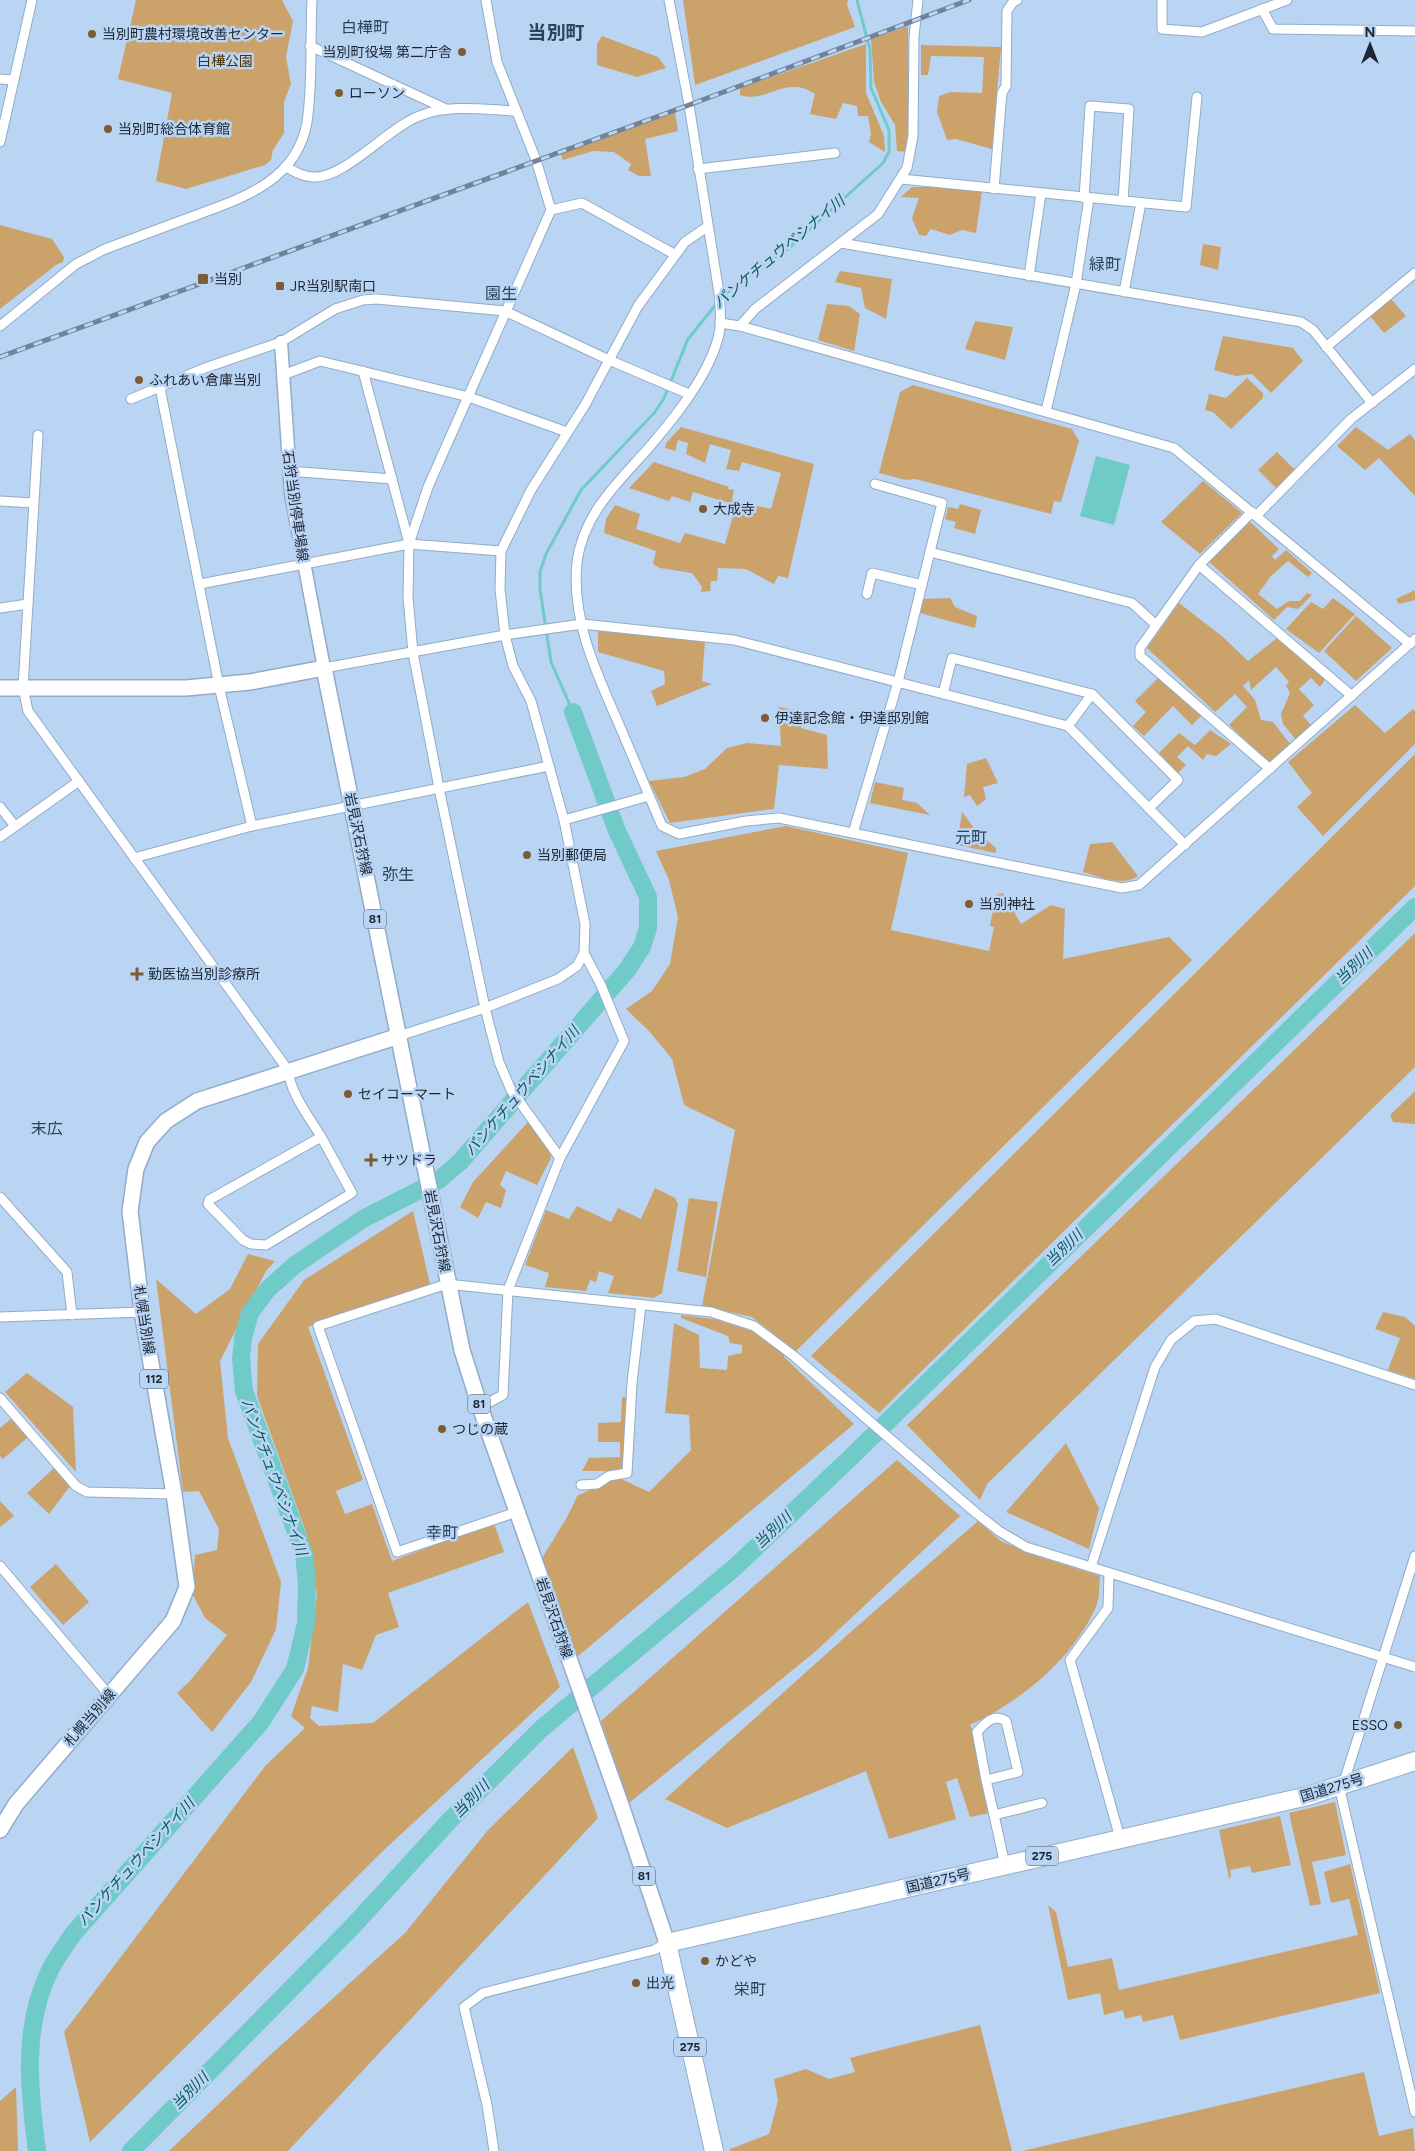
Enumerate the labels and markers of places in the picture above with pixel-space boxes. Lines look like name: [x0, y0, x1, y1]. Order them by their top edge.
place label: 当別町農村環境改善センター: [102, 26, 284, 43]
marker: 当別町農村環境改善センター: [86, 28, 98, 40]
place label: 当別町役場 第二庁舎: [323, 44, 452, 61]
marker: 当別町役場 第二庁舎: [456, 46, 468, 58]
place label: ローソン: [349, 85, 405, 102]
marker: ローソン: [333, 87, 345, 99]
place label: 当別町総合体育館: [118, 121, 230, 138]
marker: 当別町総合体育館: [102, 123, 114, 135]
place label: 当別: [214, 271, 242, 288]
marker: 当別: [196, 272, 210, 286]
place label: JR当別駅南口: [290, 278, 376, 295]
marker: JR当別駅南口: [274, 280, 286, 292]
place label: ふれあい倉庫当別: [149, 372, 261, 389]
marker: ふれあい倉庫当別: [133, 374, 145, 386]
place label: 大成寺: [713, 501, 755, 518]
marker: 大成寺: [697, 503, 709, 515]
place label: 伊達記念館・伊達邸別館: [775, 710, 929, 727]
marker: 伊達記念館・伊達邸別館: [759, 712, 771, 724]
place label: 当別郵便局: [537, 847, 607, 864]
marker: 当別郵便局: [521, 849, 533, 861]
place label: 当別神社: [979, 896, 1035, 913]
marker: 当別神社: [963, 898, 975, 910]
place label: 勤医協当別診療所: [148, 966, 260, 983]
marker: 勤医協当別診療所: [130, 967, 144, 981]
place label: セイコーマート: [358, 1086, 456, 1103]
marker: セイコーマート: [342, 1088, 354, 1100]
place label: サツドラ: [381, 1152, 437, 1169]
marker: サツドラ: [365, 1154, 377, 1166]
place label: つじの蔵: [452, 1421, 508, 1438]
marker: つじの蔵: [436, 1423, 448, 1435]
place label: ESSO: [1352, 1717, 1388, 1734]
marker: ESSO: [1392, 1719, 1404, 1731]
place label: かどや: [715, 1953, 757, 1970]
marker: かどや: [699, 1955, 711, 1967]
place label: 出光: [646, 1975, 674, 1992]
marker: 出光: [630, 1977, 642, 1989]

